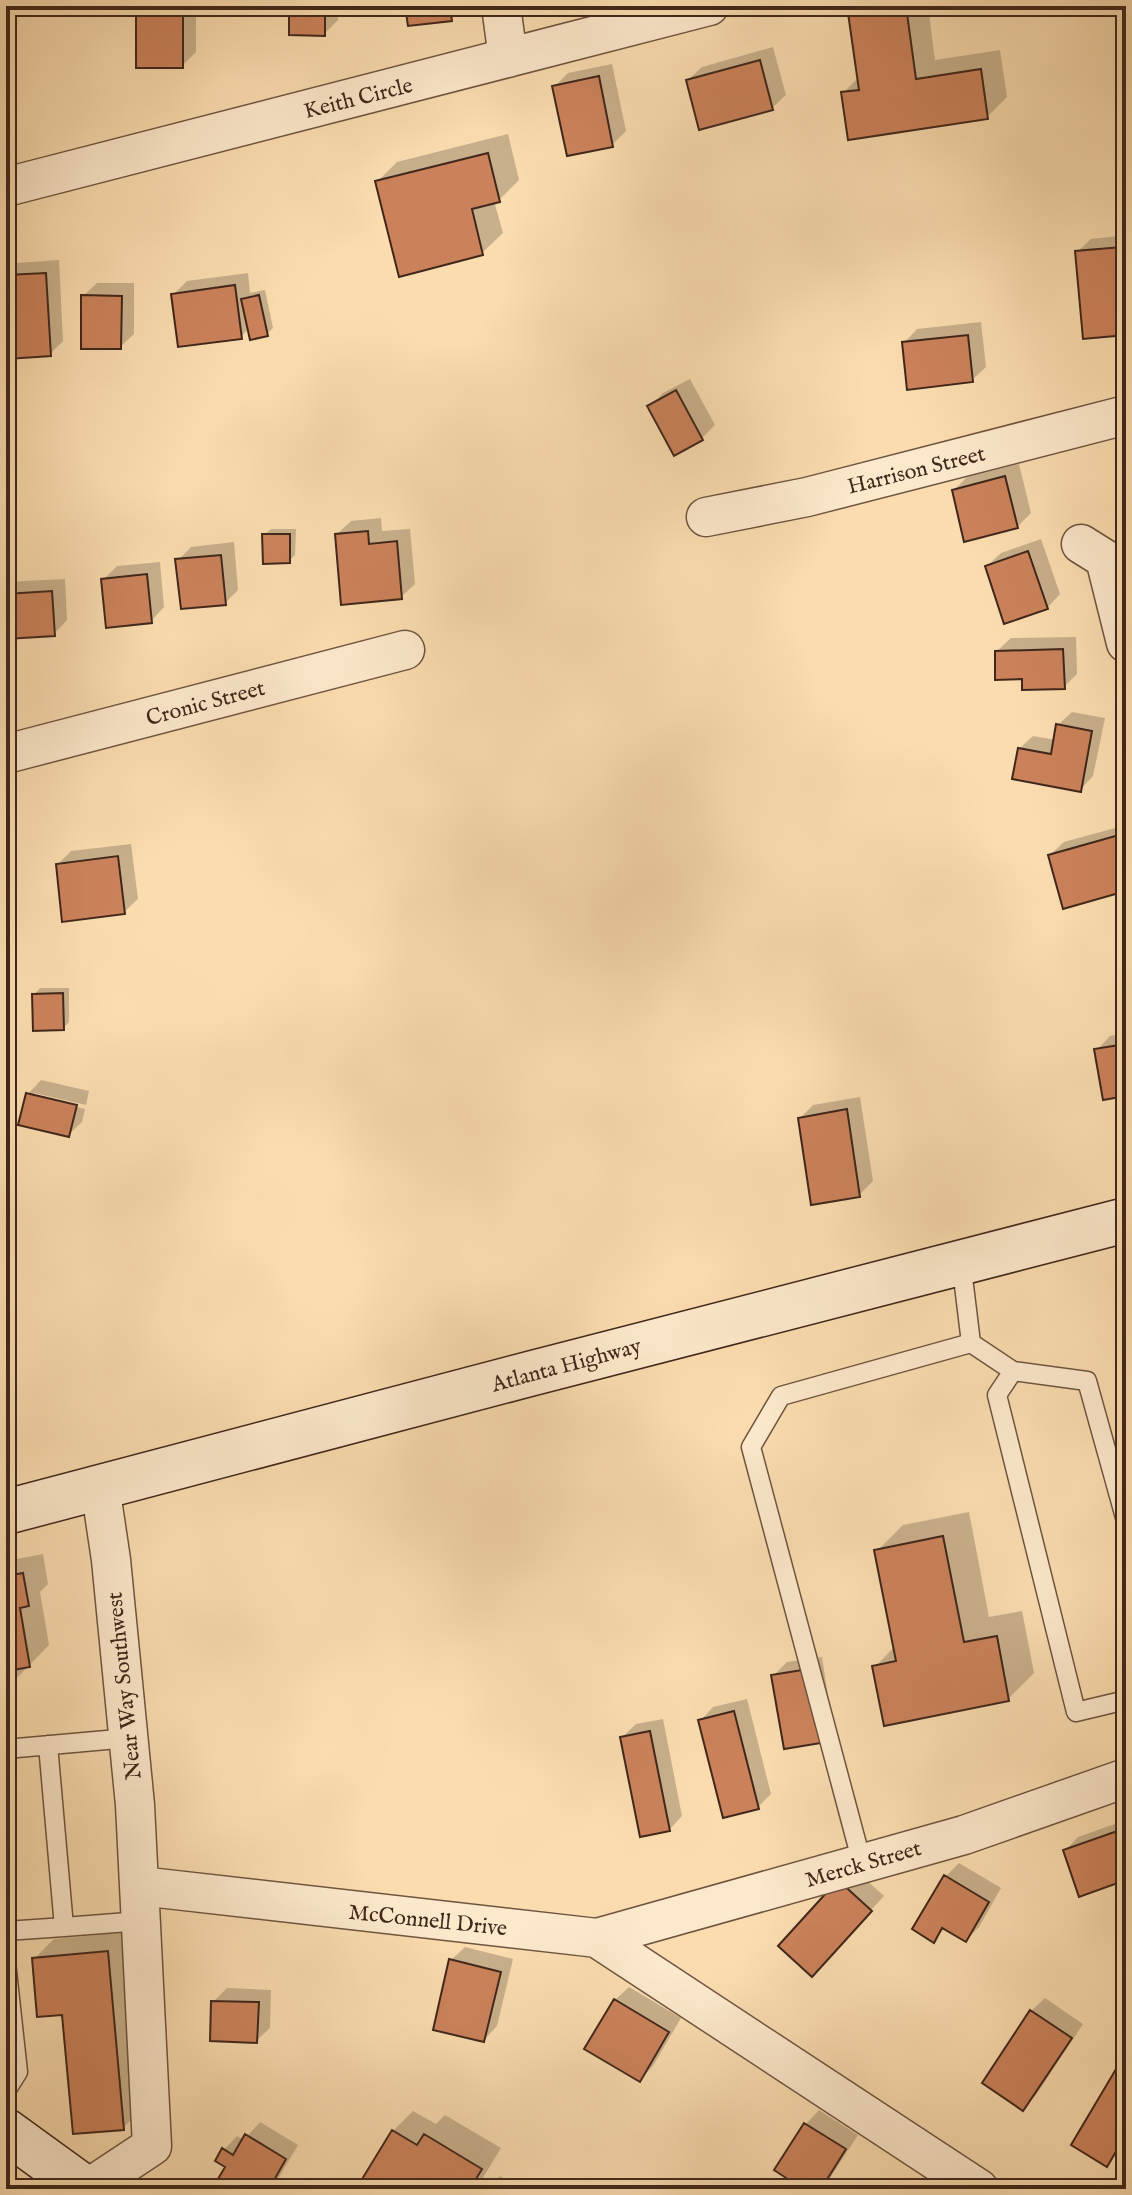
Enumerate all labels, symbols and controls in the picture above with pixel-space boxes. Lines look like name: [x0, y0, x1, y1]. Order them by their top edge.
street label: Keith Circle: [301, 72, 416, 126]
street label: Harrison Street: [845, 440, 989, 502]
street label: Cronic Street: [143, 675, 268, 733]
street label: Atlanta Highway: [487, 1332, 645, 1400]
street label: Near Way Southwest: [101, 1590, 149, 1781]
street label: Merck Street: [802, 1835, 925, 1895]
street label: McConnell Drive: [347, 1899, 508, 1943]

